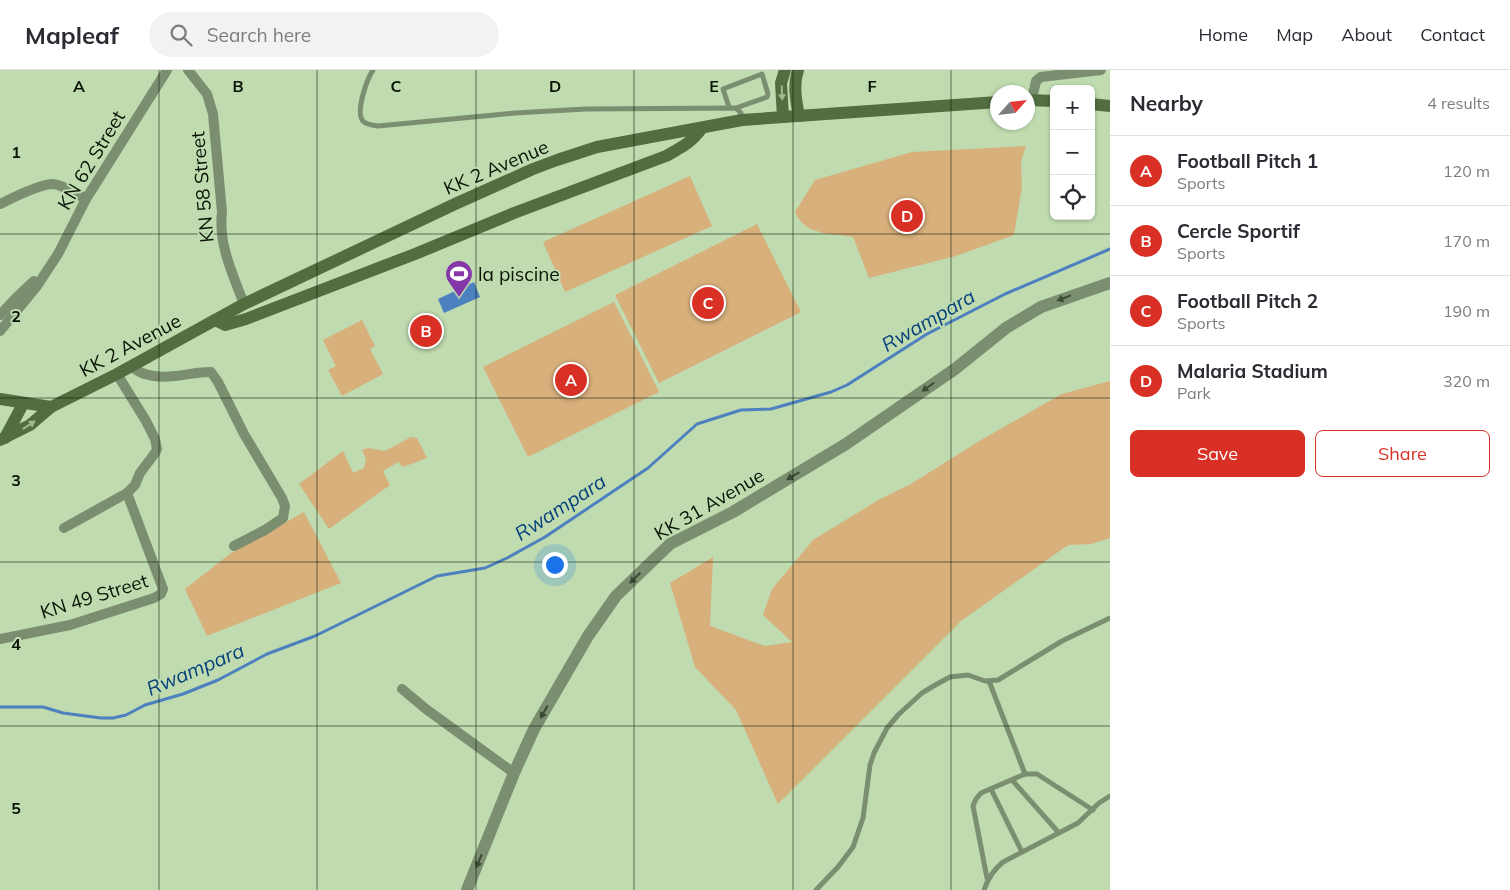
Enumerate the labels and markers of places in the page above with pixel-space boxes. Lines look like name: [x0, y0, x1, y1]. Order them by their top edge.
pin: D: [891, 197, 923, 235]
sports icon: la piscine: [444, 259, 474, 298]
place label: la piscine: [478, 262, 560, 286]
pin: C: [692, 284, 724, 322]
pin: B: [410, 312, 442, 350]
pin: A: [555, 361, 587, 399]

